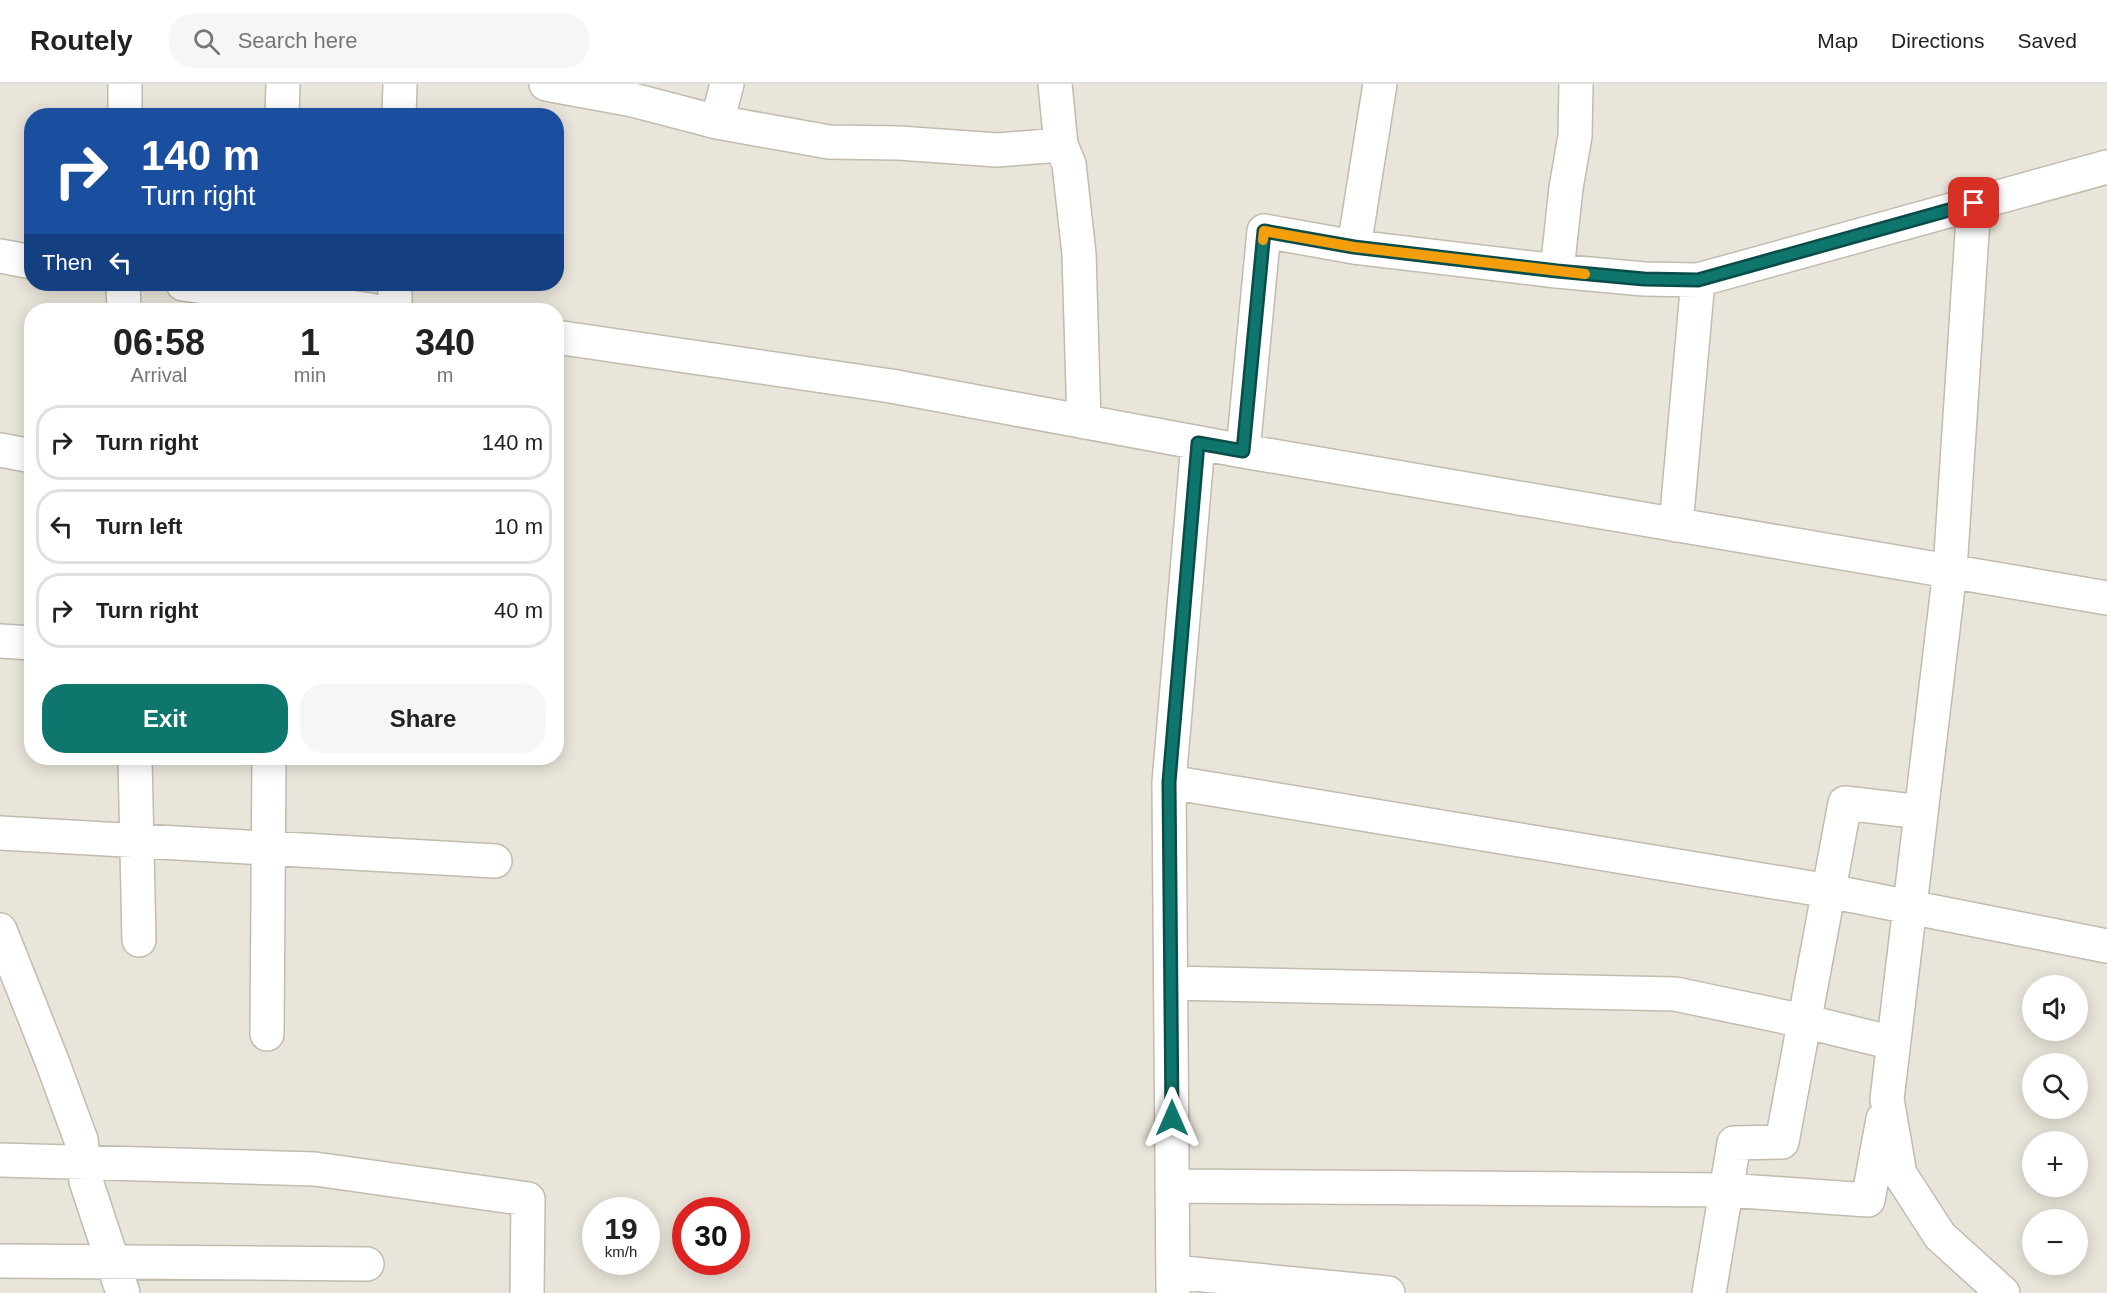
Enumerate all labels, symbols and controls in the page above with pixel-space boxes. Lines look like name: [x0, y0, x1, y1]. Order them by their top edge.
search box: [169, 14, 589, 68]
text: Routely: [30, 25, 133, 56]
icon: search: [190, 25, 223, 58]
text: Search here: [238, 28, 358, 53]
text: Map: [1817, 29, 1858, 52]
text: Directions: [1891, 29, 1984, 52]
text: Saved: [2017, 29, 2077, 52]
icon: right: [42, 132, 120, 210]
text: 140 m: [141, 132, 260, 179]
pin: [1948, 177, 1999, 228]
text: Turn right: [141, 181, 256, 211]
icon: arrive: [1957, 186, 1990, 219]
icon: left: [104, 246, 137, 279]
text: Then: [42, 250, 92, 275]
text: 06:58: [113, 322, 205, 363]
text: 1: [300, 322, 320, 363]
text: 340: [415, 322, 475, 363]
text: Arrival: [131, 364, 187, 386]
text: min: [294, 364, 326, 386]
text: m: [437, 364, 453, 386]
icon: right: [45, 426, 78, 459]
text: Turn right: [96, 430, 198, 455]
text: 140 m: [482, 430, 543, 455]
icon: left: [45, 510, 78, 543]
text: Turn left: [96, 514, 182, 539]
text: 10 m: [494, 514, 543, 539]
icon: right: [45, 594, 78, 627]
text: Turn right: [96, 598, 198, 623]
text: 40 m: [494, 598, 543, 623]
button: Exit: [42, 684, 288, 753]
button: Share: [300, 684, 546, 753]
map controls: [2022, 975, 2088, 1275]
button: sound: [2022, 975, 2088, 1041]
button: search: [2022, 1053, 2088, 1119]
position arrow: [1140, 1086, 1204, 1150]
button: +: [2022, 1131, 2088, 1197]
speed limit sign: 30: [672, 1197, 750, 1275]
button: −: [2022, 1209, 2088, 1275]
text: 19: [604, 1212, 638, 1245]
text: km/h: [605, 1243, 637, 1260]

